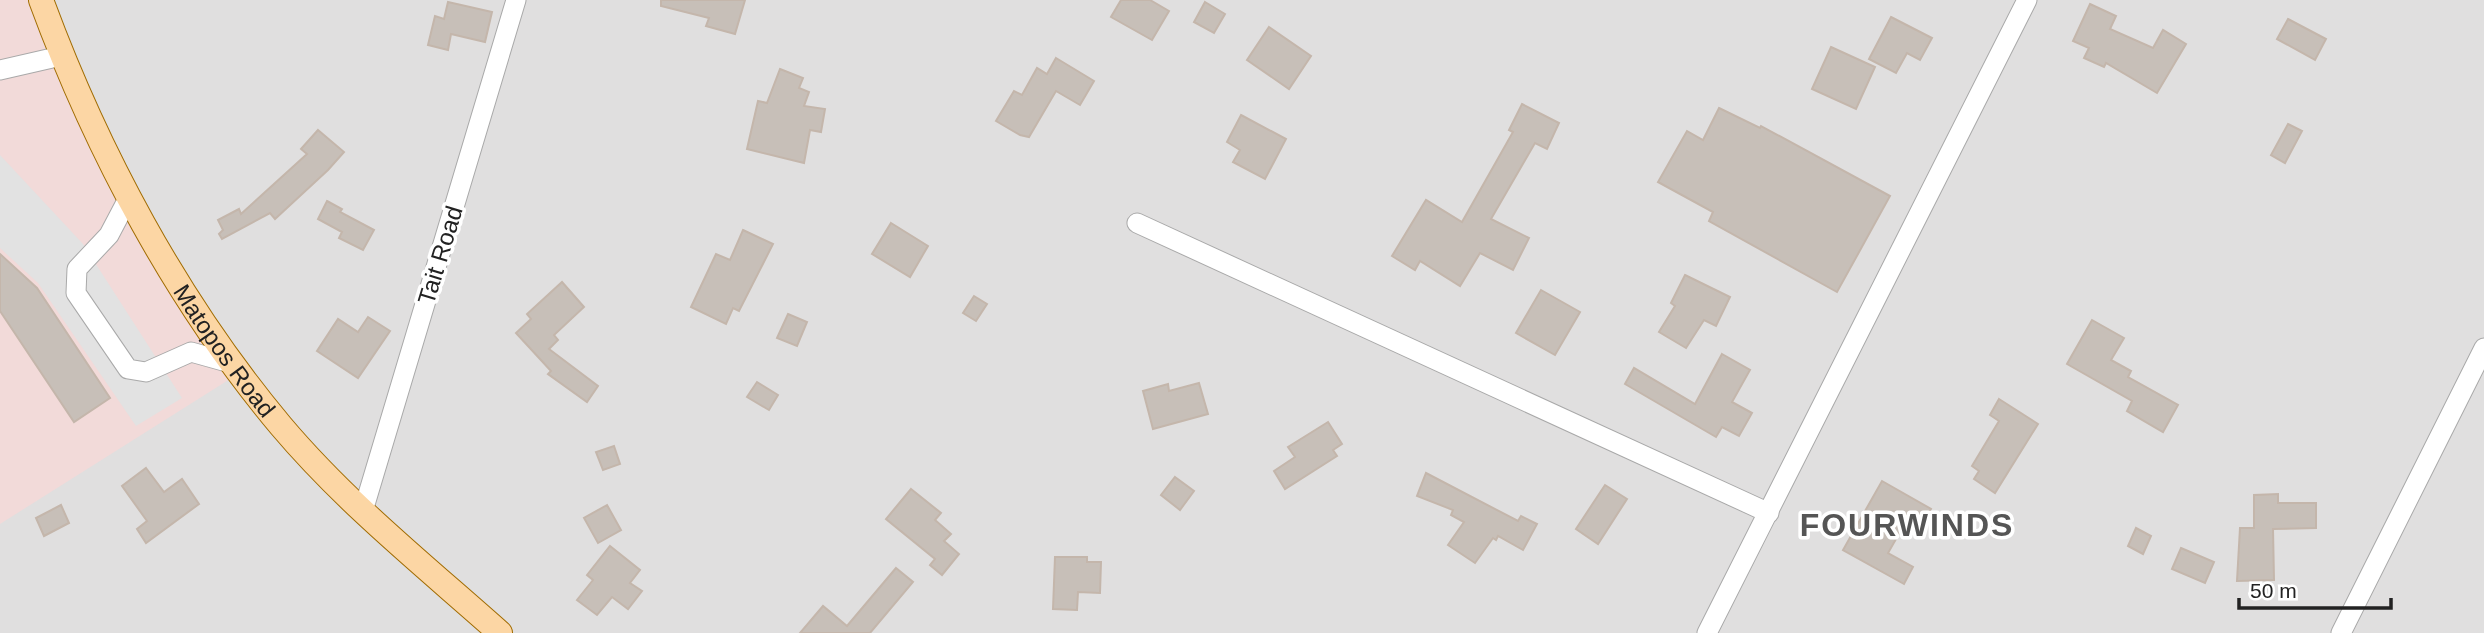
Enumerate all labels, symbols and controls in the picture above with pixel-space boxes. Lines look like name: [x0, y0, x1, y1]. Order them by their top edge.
street label: Tait Road: [412, 203, 468, 307]
street label: Matopos Road: [169, 279, 281, 422]
district label: FOURWINDS: [1800, 507, 2014, 543]
scale bar: [2239, 566, 2391, 610]
text: 50 m: [2250, 579, 2297, 602]

